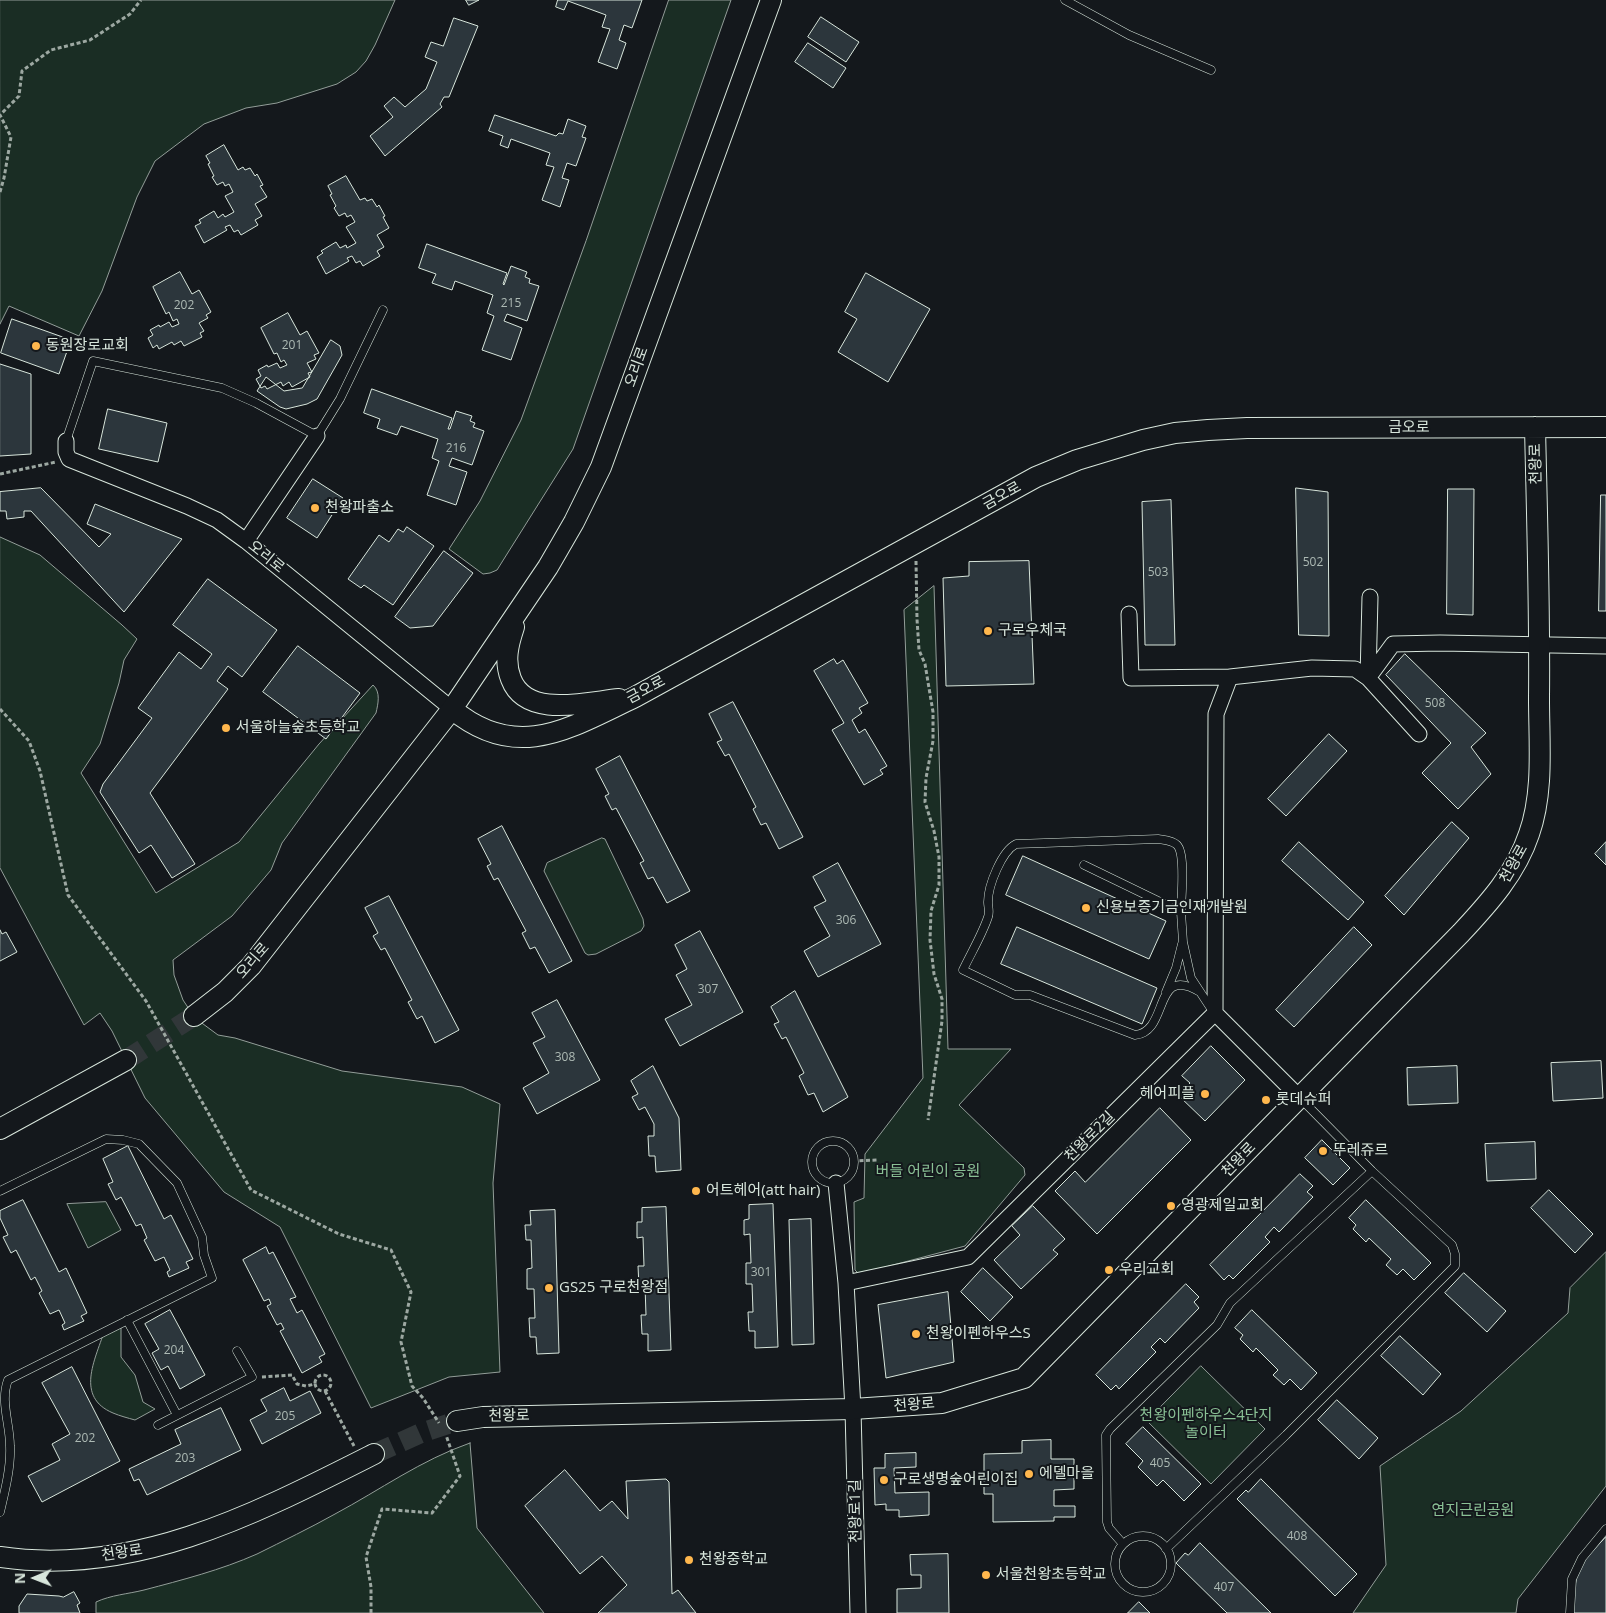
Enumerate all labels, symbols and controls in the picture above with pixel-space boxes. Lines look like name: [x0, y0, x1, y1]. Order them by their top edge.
house number: 215: [501, 297, 521, 311]
house number: 202: [174, 299, 194, 313]
place label: 동원장로교회: [46, 337, 129, 355]
house number: 201: [282, 339, 302, 353]
marker: 동원장로교회: [30, 340, 42, 352]
street label: 오리로: [621, 344, 653, 390]
street label: 금오로: [1388, 419, 1430, 437]
house number: 216: [446, 442, 466, 456]
street label: 천왕로: [1527, 443, 1545, 485]
street label: 금오로: [980, 478, 1024, 514]
place label: 천왕파출소: [325, 499, 394, 517]
marker: 천왕파출소: [309, 502, 321, 514]
street label: 오리로: [244, 537, 288, 577]
house number: 502: [1303, 556, 1323, 570]
house number: 503: [1148, 566, 1168, 580]
place label: 구로우체국: [998, 622, 1067, 640]
marker: 구로우체국: [982, 625, 994, 637]
street label: 금오로: [623, 672, 669, 708]
house number: 508: [1425, 697, 1445, 711]
place label: 서울하늘숲초등학교: [236, 719, 360, 737]
marker: 서울하늘숲초등학교: [220, 722, 232, 734]
street label: 천왕로: [1496, 842, 1532, 886]
place label: 신용보증기금인재개발원: [1096, 899, 1248, 917]
marker: 신용보증기금인재개발원: [1080, 902, 1092, 914]
house number: 306: [836, 914, 856, 928]
street label: 오리로: [233, 939, 273, 983]
house number: 307: [698, 983, 718, 997]
house number: 308: [555, 1051, 575, 1065]
place label: 헤어피플: [1140, 1085, 1195, 1103]
marker: 헤어피플: [1199, 1088, 1211, 1100]
place label: 롯데슈퍼: [1276, 1091, 1331, 1109]
marker: 롯데슈퍼: [1260, 1094, 1272, 1106]
street label: 천왕로2길: [1061, 1108, 1119, 1166]
street label: 천왕로: [1218, 1139, 1260, 1181]
place label: 뚜레쥬르: [1333, 1142, 1388, 1160]
marker: 뚜레쥬르: [1317, 1145, 1329, 1157]
park label: 버들 어린이 공원: [876, 1163, 980, 1181]
place label: 어트헤어(att hair): [706, 1182, 820, 1200]
marker: 어트헤어(att hair): [690, 1185, 702, 1197]
place label: 영광제일교회: [1181, 1197, 1264, 1215]
marker: 영광제일교회: [1165, 1200, 1177, 1212]
place label: 우리교회: [1119, 1261, 1174, 1279]
marker: 우리교회: [1103, 1264, 1115, 1276]
house number: 301: [751, 1266, 771, 1280]
place label: GS25 구로천왕점: [559, 1279, 668, 1297]
marker: GS25 구로천왕점: [543, 1282, 555, 1294]
place label: 천왕이펜하우스S: [926, 1325, 1031, 1343]
marker: 천왕이펜하우스S: [910, 1328, 922, 1340]
house number: 204: [164, 1344, 184, 1358]
street label: 천왕로: [893, 1395, 935, 1415]
street label: 천왕로: [488, 1407, 530, 1425]
park label: 천왕이펜하우스4단지 놀이터: [1140, 1407, 1272, 1442]
house number: 205: [275, 1410, 295, 1424]
house number: 202: [75, 1432, 95, 1446]
house number: 203: [175, 1452, 195, 1466]
house number: 405: [1150, 1457, 1170, 1471]
place label: 에델마을: [1039, 1465, 1094, 1483]
marker: 에델마을: [1023, 1468, 1035, 1480]
place label: 구로생명숲어린이집: [894, 1471, 1018, 1489]
marker: 구로생명숲어린이집: [878, 1474, 890, 1486]
street label: 천왕로1길: [846, 1479, 866, 1543]
park label: 연지근린공원: [1432, 1502, 1514, 1520]
house number: 408: [1287, 1530, 1307, 1544]
street label: 천왕로: [100, 1541, 144, 1565]
place label: 천왕중학교: [699, 1551, 768, 1569]
north arrow: [10, 1553, 60, 1603]
marker: 천왕중학교: [683, 1554, 695, 1566]
place label: 서울천왕초등학교: [996, 1566, 1106, 1584]
marker: 서울천왕초등학교: [980, 1569, 992, 1581]
text: N: [10, 1572, 29, 1584]
house number: 407: [1214, 1581, 1234, 1595]

